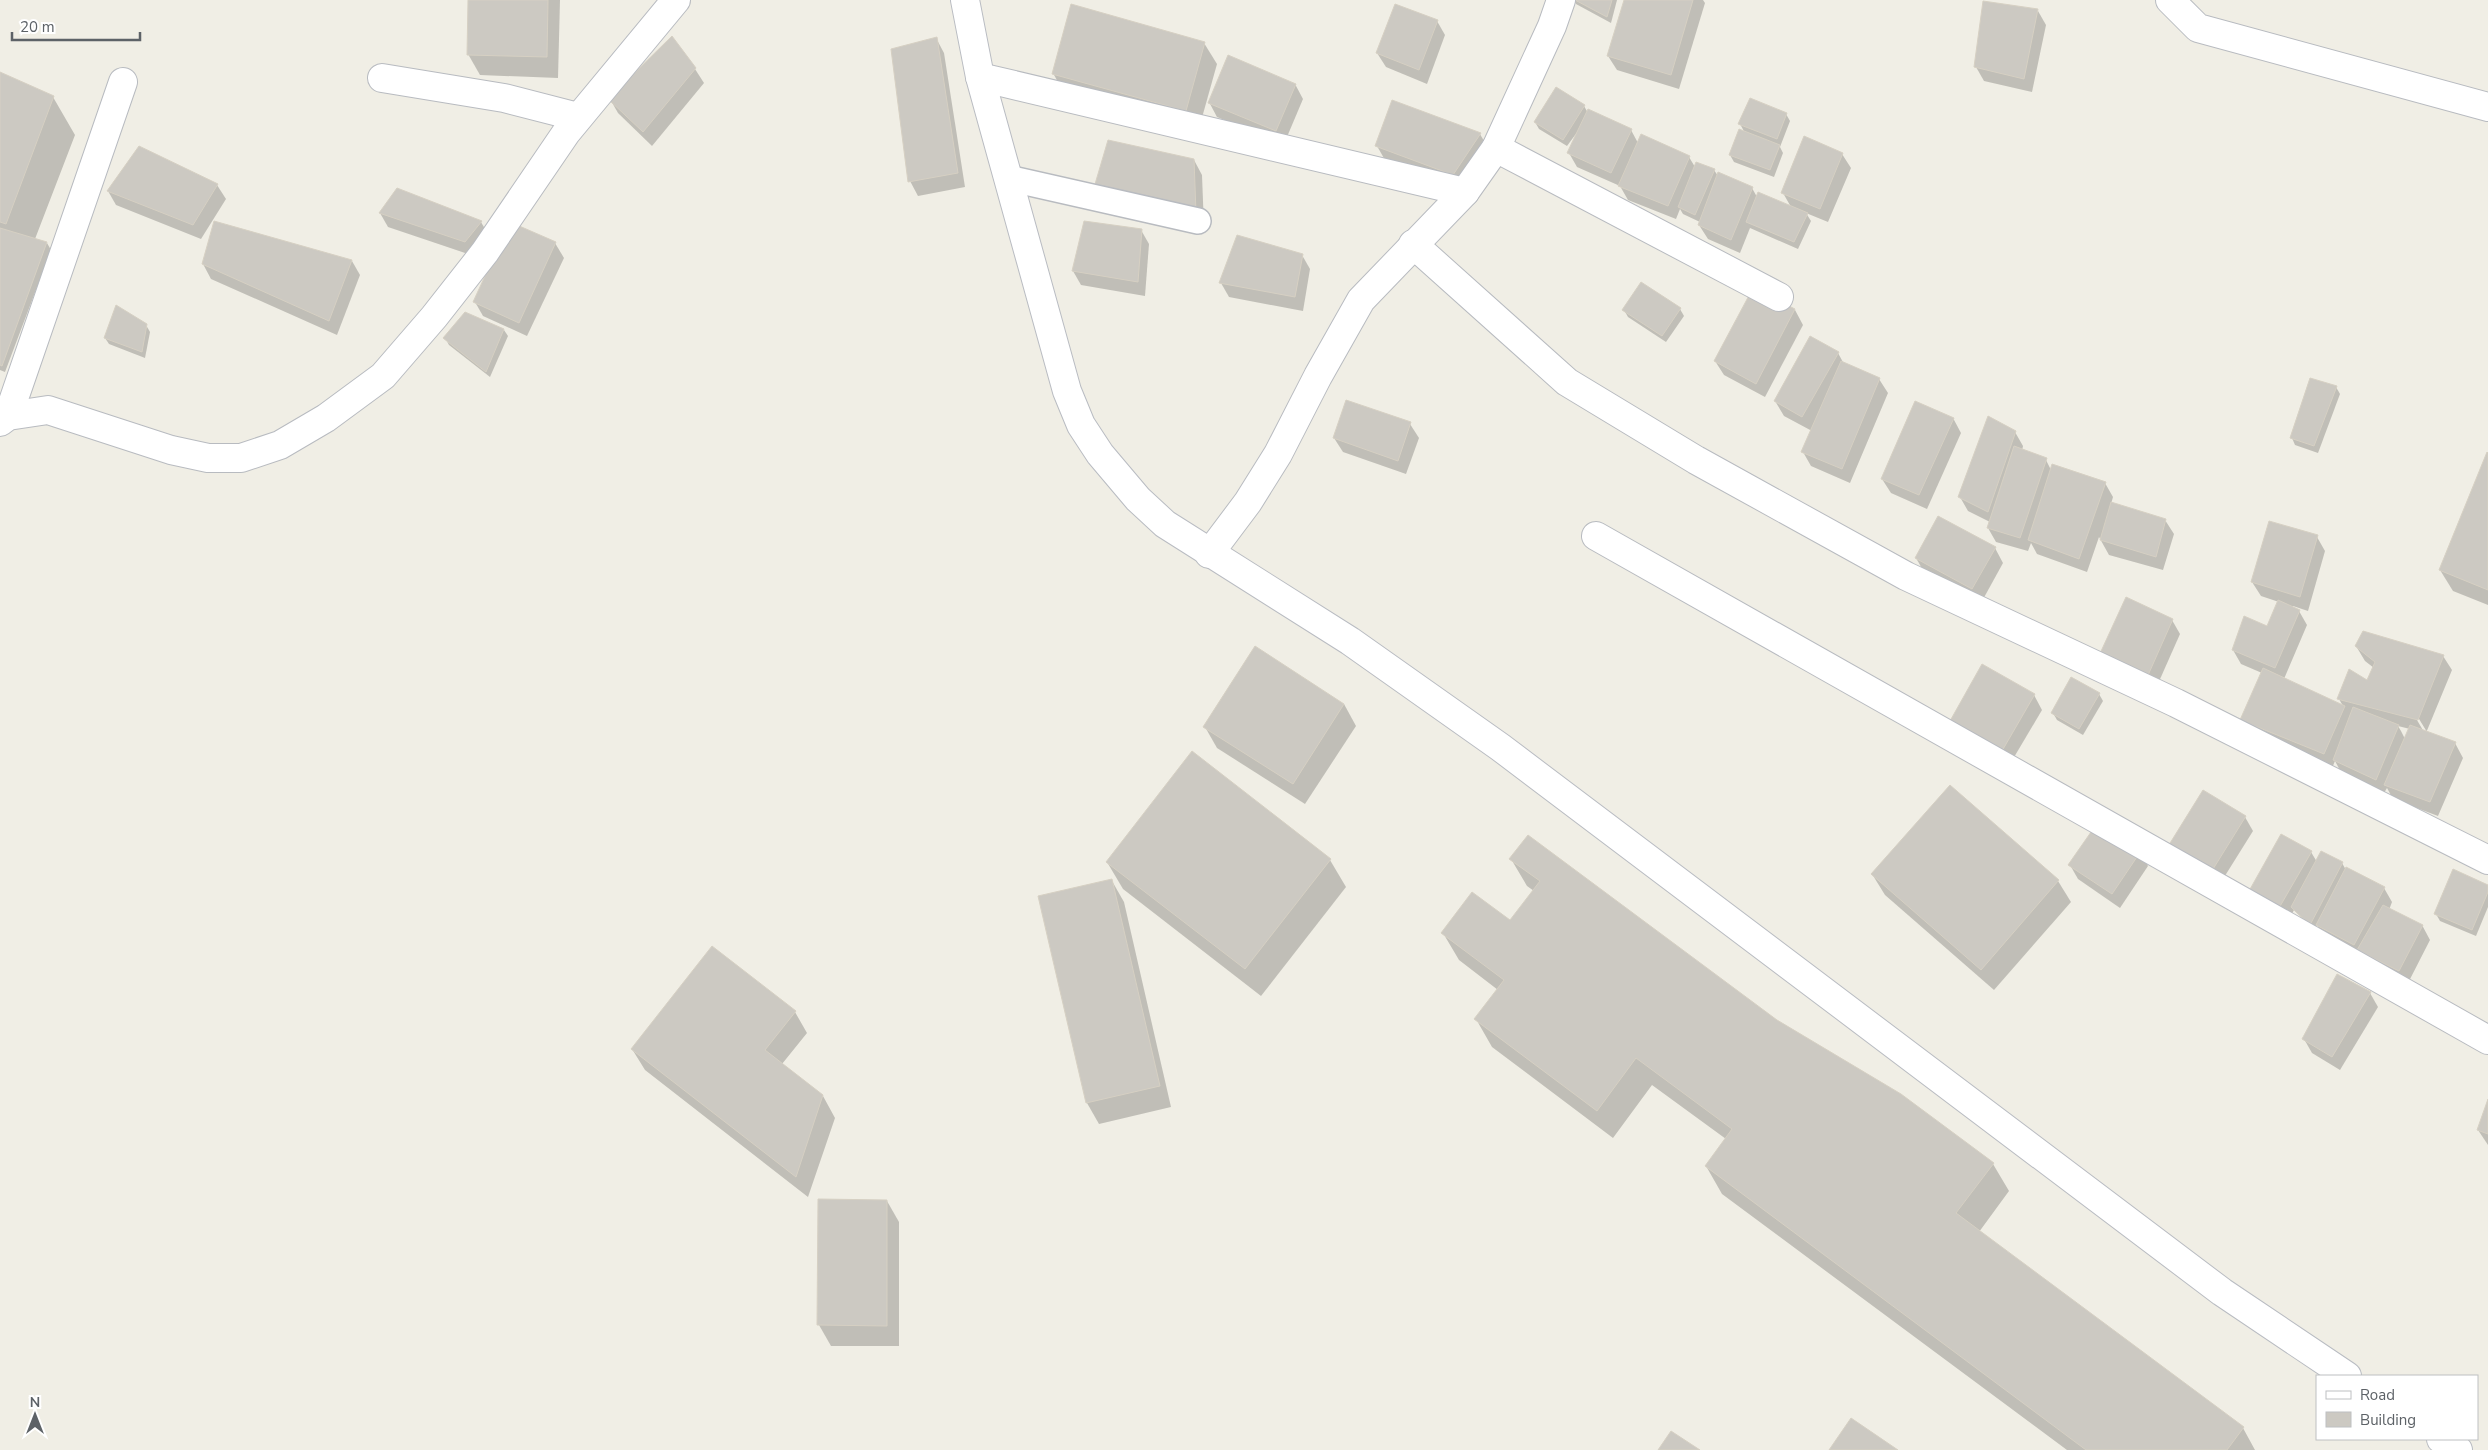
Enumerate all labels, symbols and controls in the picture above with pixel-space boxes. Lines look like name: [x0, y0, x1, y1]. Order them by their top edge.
scale bar: [12, 10, 140, 42]
text: 20 m: [20, 17, 55, 37]
legend: [2316, 1375, 2478, 1440]
text: Road: [2360, 1385, 2395, 1405]
north arrow: [10, 1390, 60, 1440]
text: N: [30, 1393, 40, 1412]
text: Building: [2360, 1410, 2416, 1430]

